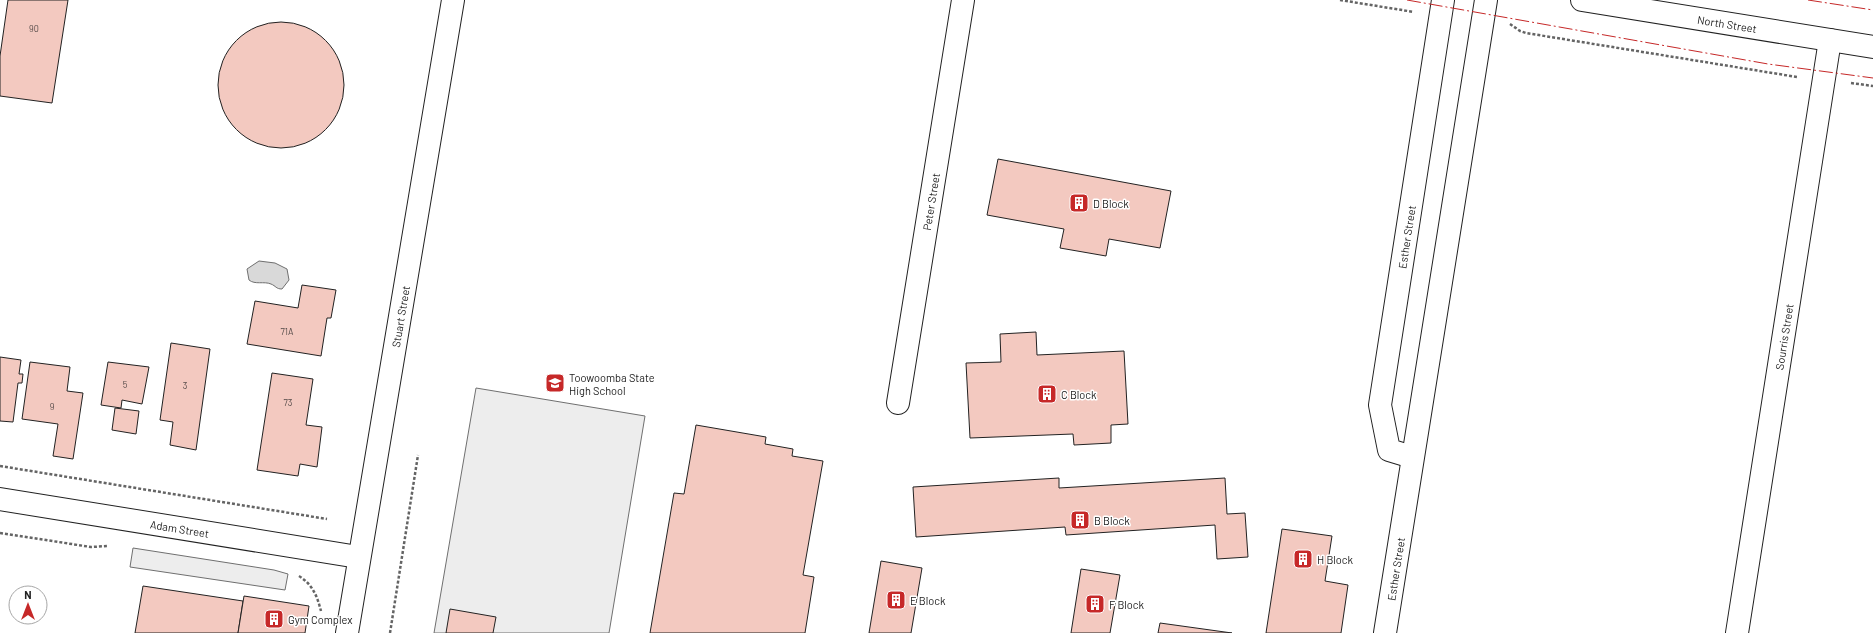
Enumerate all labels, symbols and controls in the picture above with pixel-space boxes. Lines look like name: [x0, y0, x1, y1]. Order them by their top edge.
street label: North Street: [1697, 12, 1758, 35]
house number: 90: [29, 23, 39, 34]
street label: Peter Street: [919, 172, 942, 231]
building icon: D Block: [1068, 192, 1090, 214]
place label: D Block: [1093, 197, 1129, 210]
street label: Esther Street: [1395, 204, 1417, 270]
street label: Stuart Street: [388, 285, 412, 348]
street label: Sourris Street: [1772, 303, 1795, 371]
house number: 71A: [281, 326, 294, 337]
place label: Toowoomba State High School: [569, 371, 655, 397]
school or university icon: Toowoomba State High School: [544, 372, 566, 394]
house number: 5: [123, 379, 128, 390]
house number: 3: [183, 380, 188, 391]
building icon: C Block: [1036, 383, 1058, 405]
place label: C Block: [1061, 388, 1097, 401]
house number: 73: [284, 397, 293, 408]
house number: 9: [50, 401, 55, 412]
building icon: B Block: [1069, 509, 1091, 531]
place label: B Block: [1094, 514, 1130, 527]
street label: Adam Street: [149, 517, 210, 539]
street label: Esther Street: [1384, 536, 1407, 601]
building icon: H Block: [1292, 548, 1314, 570]
place label: H Block: [1317, 553, 1354, 566]
north arrow: [8, 585, 48, 625]
text: N: [24, 588, 32, 601]
building icon: E Block: [885, 589, 907, 611]
building icon: F Block: [1084, 593, 1106, 615]
place label: E Block: [910, 594, 946, 607]
place label: F Block: [1109, 598, 1145, 611]
building icon: Gym Complex: [263, 608, 285, 630]
place label: Gym Complex: [288, 613, 352, 626]

